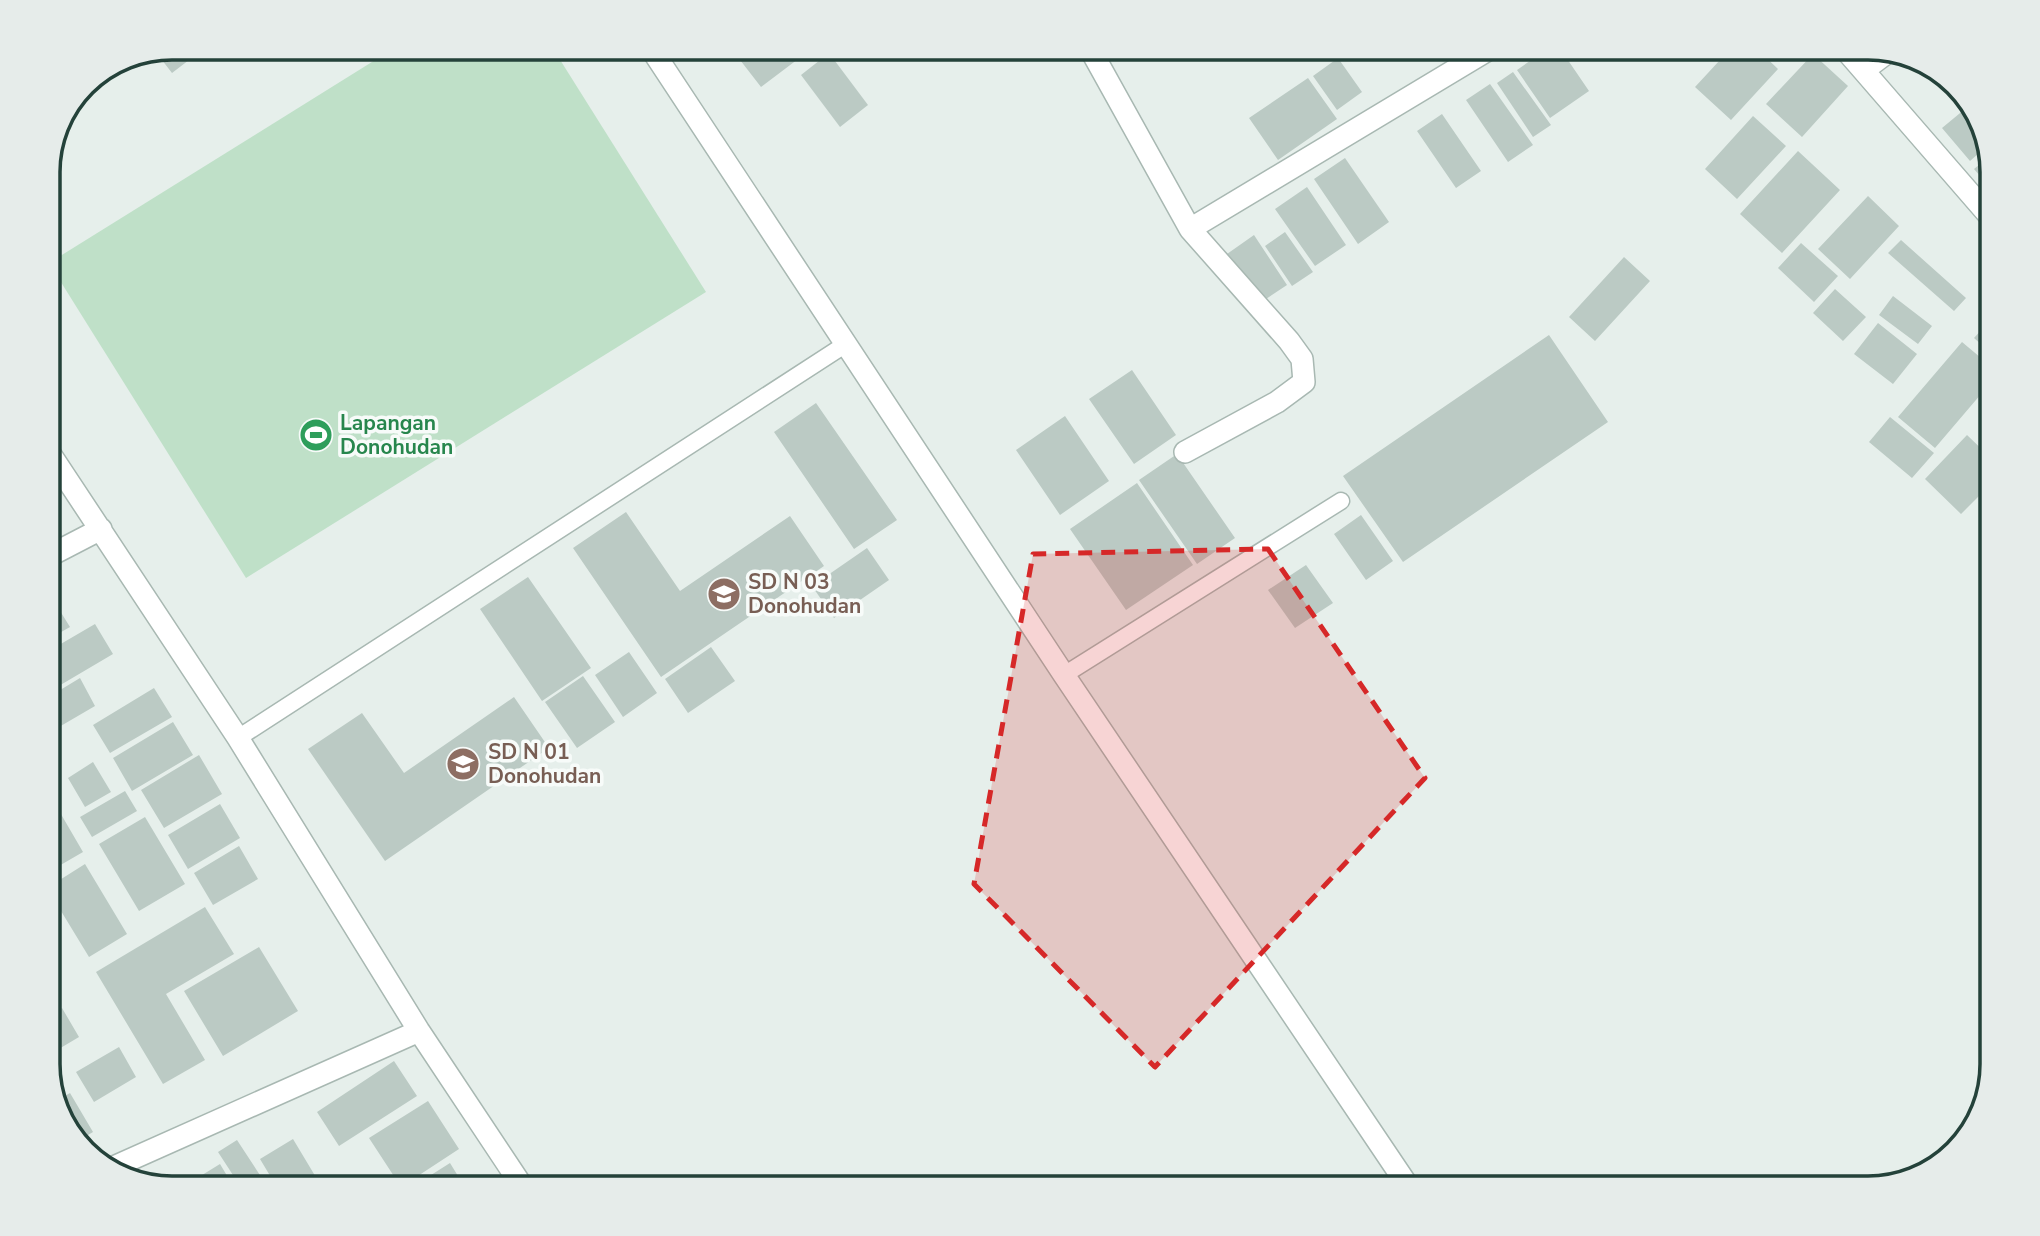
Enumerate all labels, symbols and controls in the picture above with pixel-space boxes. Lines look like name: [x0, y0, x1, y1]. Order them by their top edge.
place label: Lapangan Donohudan: [340, 409, 453, 461]
sports icon: Lapangan Donohudan: [297, 416, 335, 454]
place label: SD N 03 Donohudan: [748, 568, 861, 620]
school or university icon: SD N 03 Donohudan: [705, 575, 743, 613]
place label: SD N 01 Donohudan: [488, 738, 601, 790]
school or university icon: SD N 01 Donohudan: [444, 745, 482, 783]

